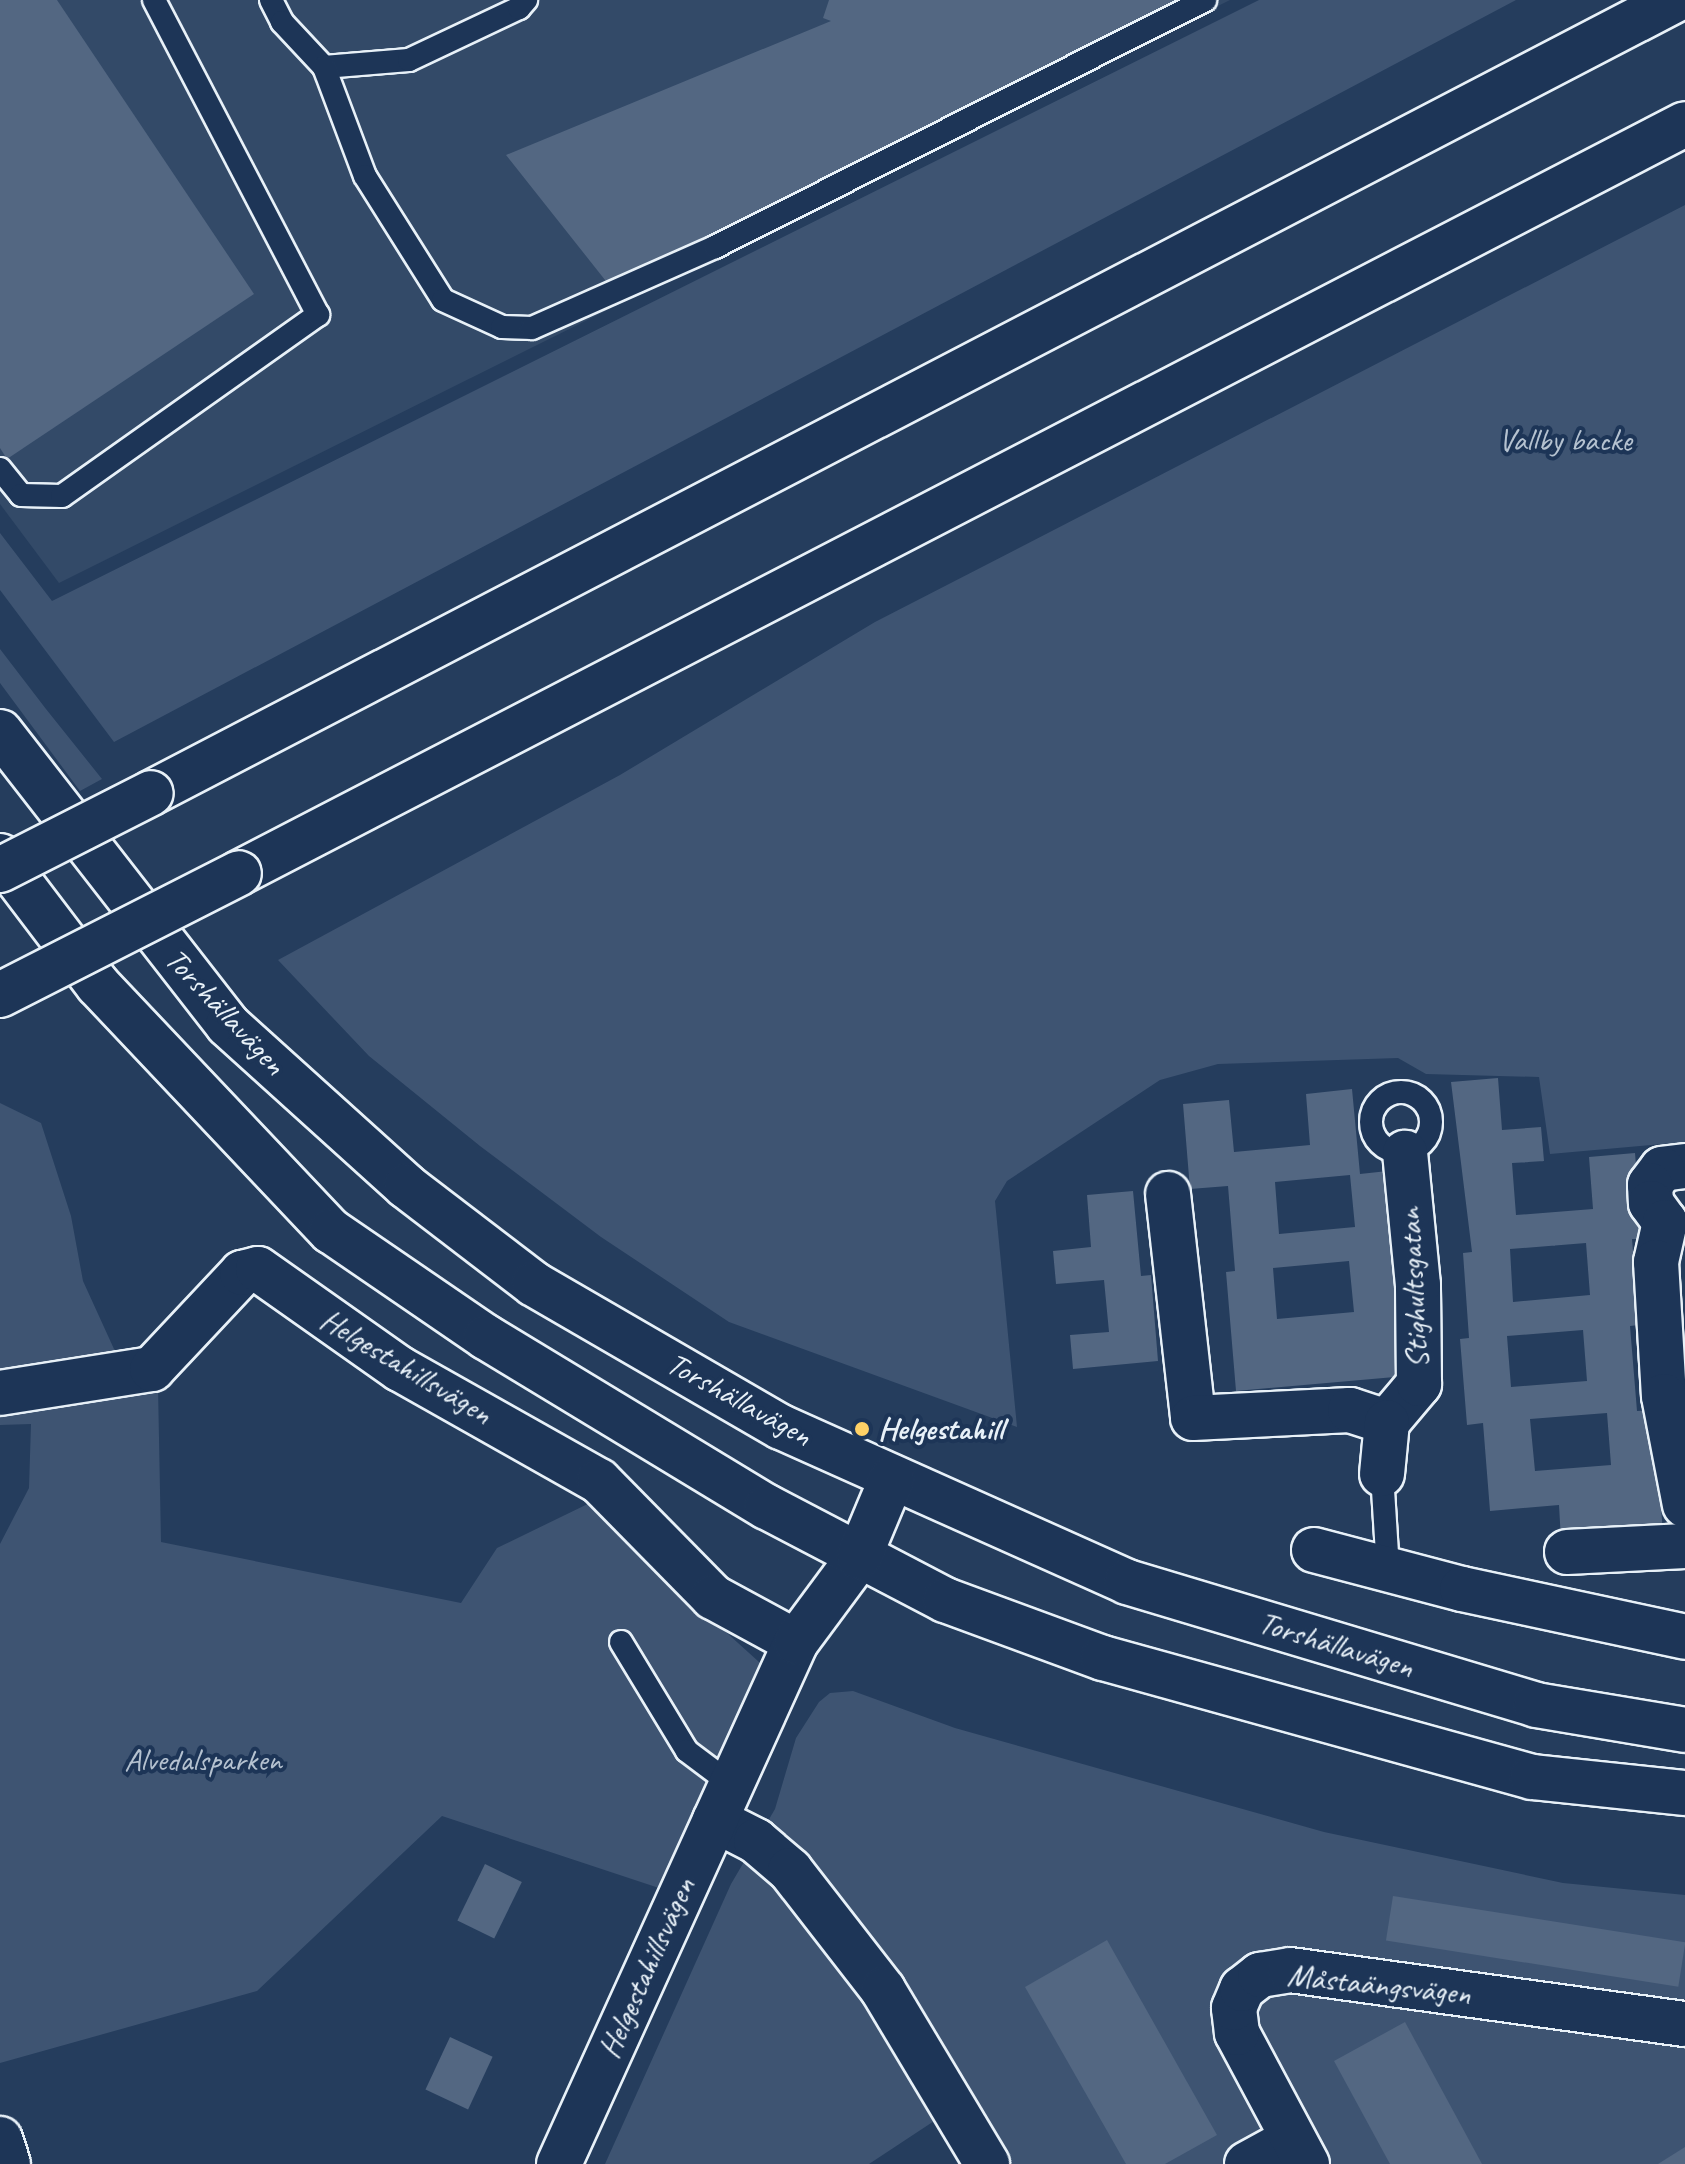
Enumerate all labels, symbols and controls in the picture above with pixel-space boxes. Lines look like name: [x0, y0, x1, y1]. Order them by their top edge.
park label: Vallby backe: [1499, 421, 1631, 459]
street label: Torshällavägen: [157, 941, 293, 1083]
street label: Stighultsgatan: [1391, 1207, 1437, 1369]
street label: Helgestahillsvägen: [313, 1301, 499, 1433]
street label: Torshällavägen: [660, 1345, 818, 1455]
place label: Helgestahill: [878, 1410, 1003, 1448]
marker: Helgestahill: [853, 1420, 871, 1438]
street label: Torshällavägen: [1254, 1603, 1418, 1687]
park label: Alvedalsparken: [124, 1741, 282, 1779]
street label: Helgestahillsvägen: [590, 1872, 704, 2064]
street label: Måstaängsvägen: [1286, 1956, 1472, 2014]

